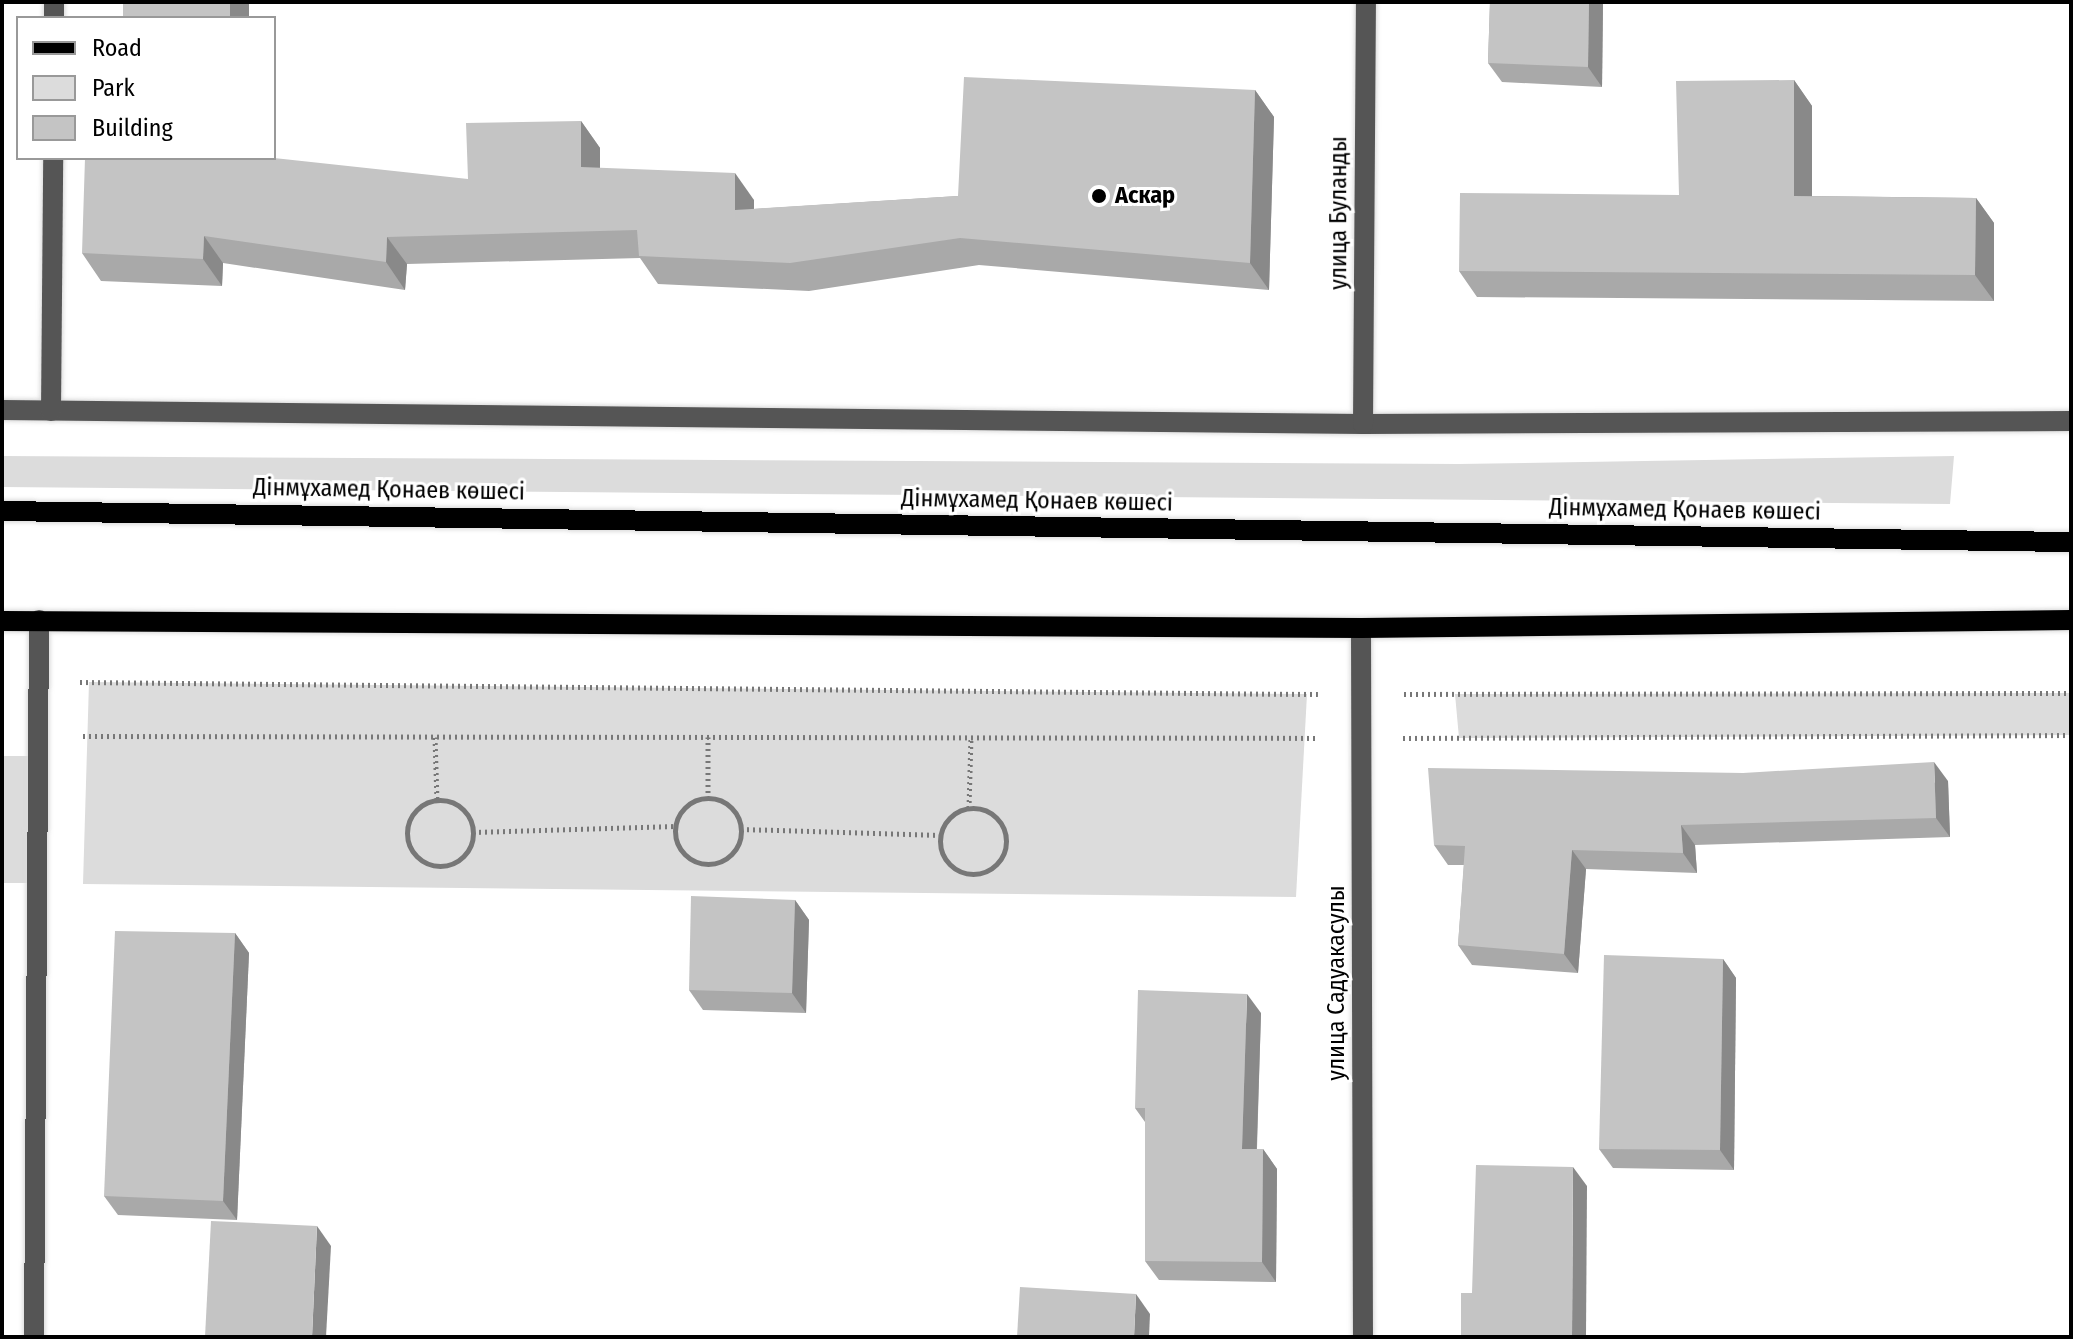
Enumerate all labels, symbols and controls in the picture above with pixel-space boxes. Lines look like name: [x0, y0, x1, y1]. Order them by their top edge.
legend: [16, 16, 276, 160]
text: Road: [92, 34, 142, 62]
text: Park: [92, 74, 135, 102]
text: Building: [92, 114, 173, 142]
street label: улица Буланды: [1325, 136, 1353, 290]
place label: Аскар: [1115, 182, 1175, 210]
marker: Аскар: [1090, 187, 1108, 205]
street label: Дінмұхамед Қонаев көшесі: [253, 473, 525, 507]
street label: Дінмұхамед Қонаев көшесі: [901, 484, 1173, 518]
street label: Дінмұхамед Қонаев көшесі: [1549, 493, 1821, 527]
street label: улица Садуакасулы: [1323, 885, 1351, 1081]

